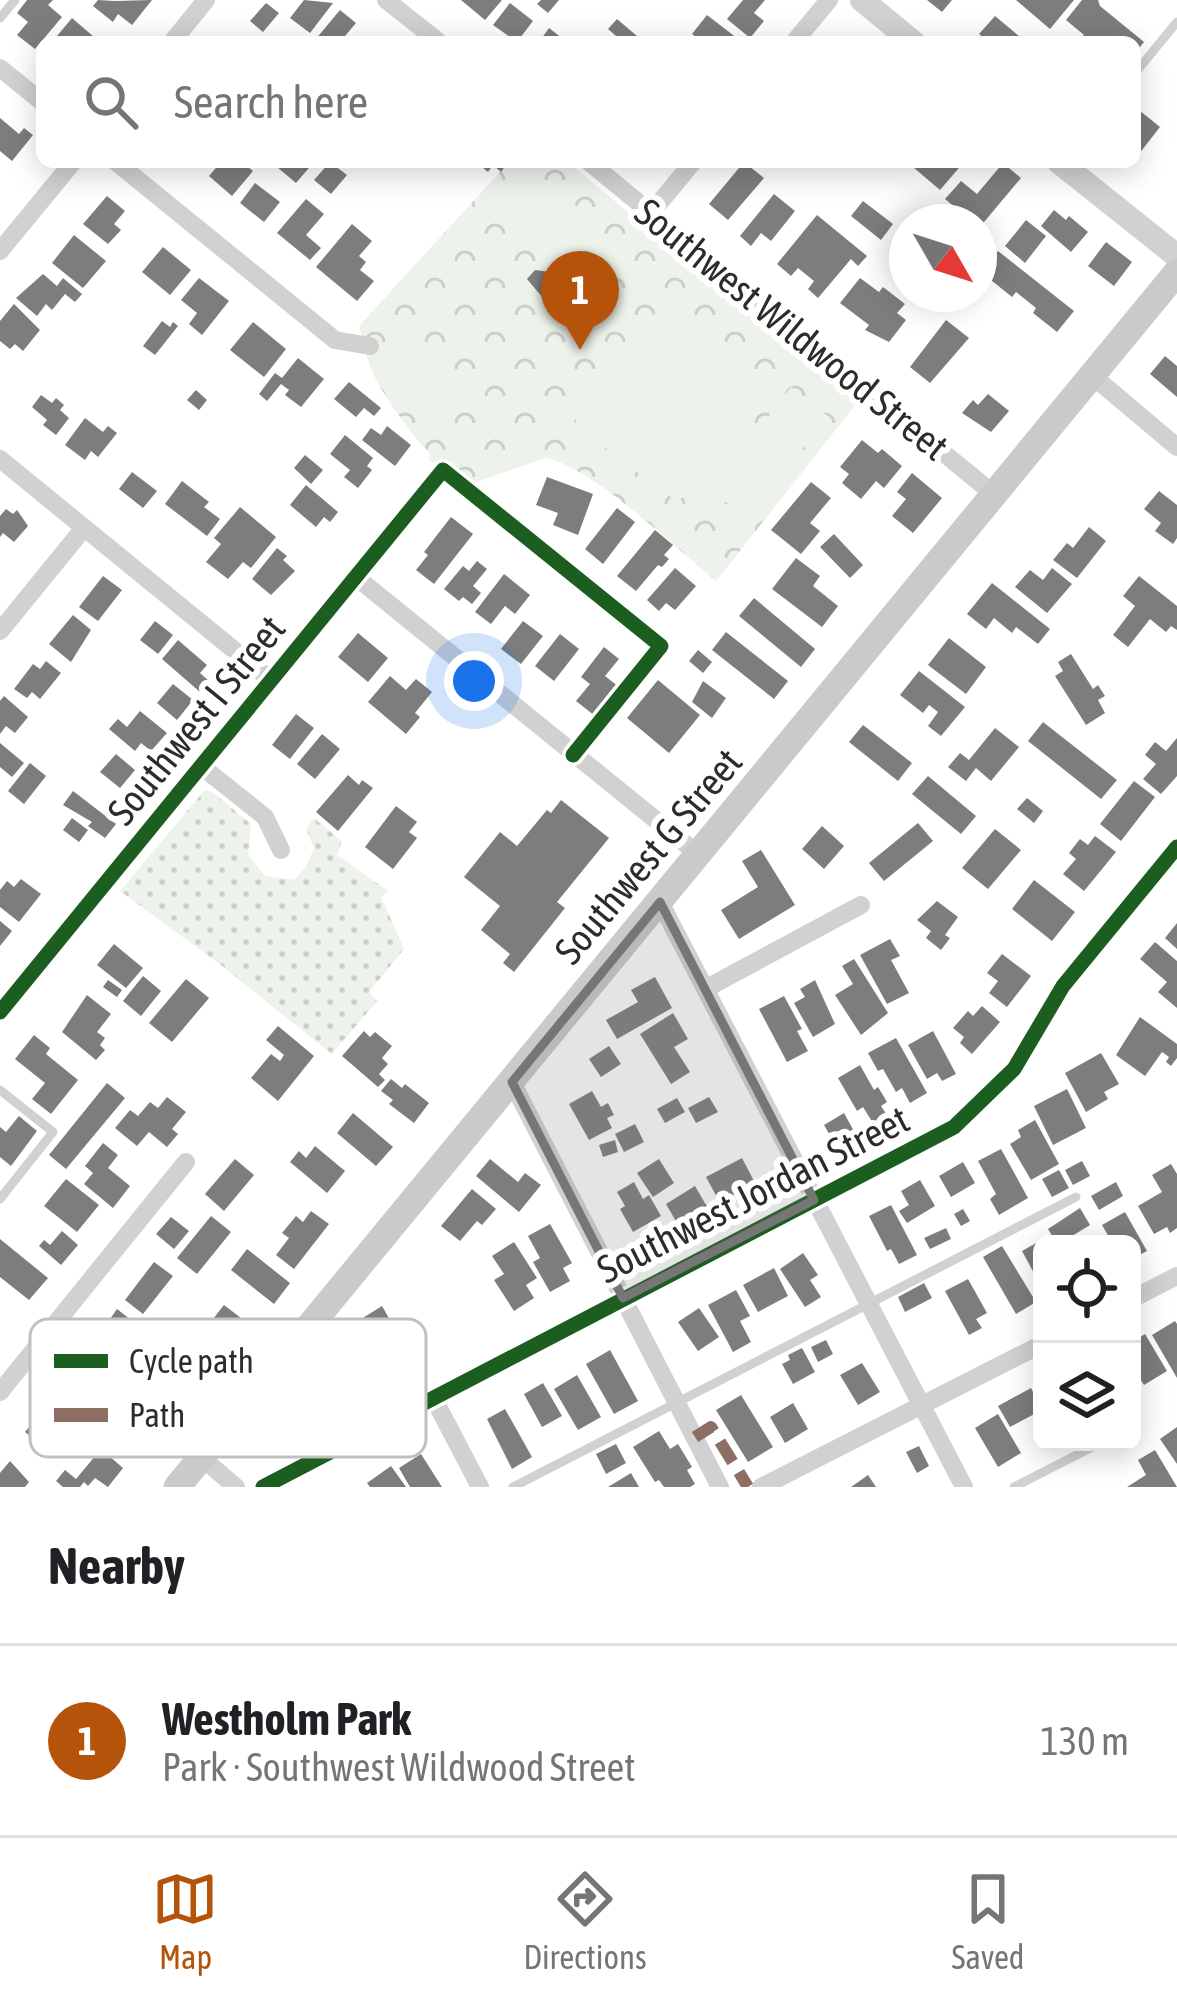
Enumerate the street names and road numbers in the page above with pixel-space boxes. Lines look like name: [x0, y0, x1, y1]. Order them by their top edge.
street label: Southwest Wildwood Street: [627, 189, 957, 469]
street label: Southwest I Street: [99, 607, 293, 833]
street label: Southwest G Street: [546, 740, 750, 972]
street label: Southwest Jordan Street: [590, 1096, 916, 1292]

